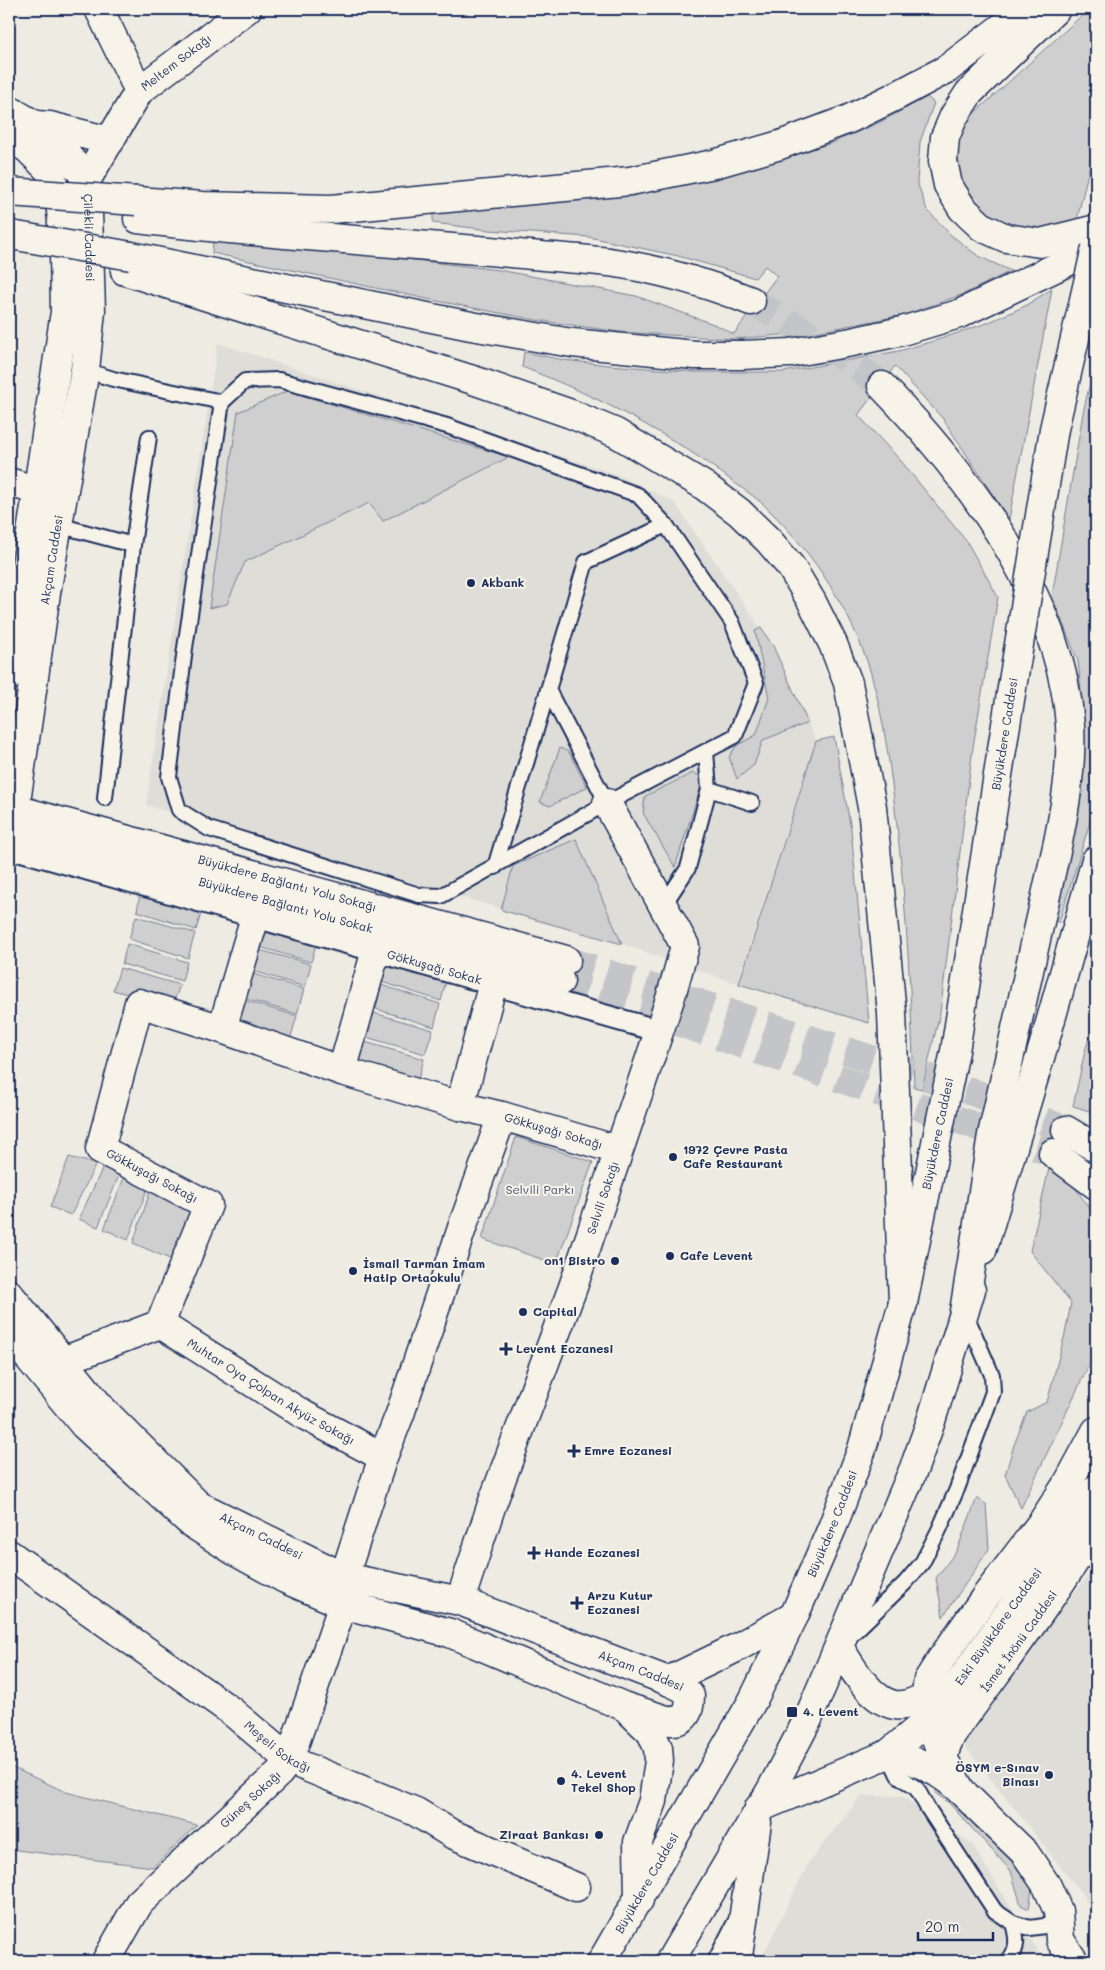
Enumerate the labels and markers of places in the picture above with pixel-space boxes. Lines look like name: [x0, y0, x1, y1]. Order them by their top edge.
place label: Akbank: [481, 574, 524, 590]
marker: Akbank: [465, 577, 477, 589]
place label: 1972 Çevre Pasta Cafe Restaurant: [683, 1141, 788, 1171]
marker: 1972 Çevre Pasta Cafe Restaurant: [667, 1151, 679, 1163]
place label: Cafe Levent: [680, 1247, 753, 1263]
marker: Cafe Levent: [664, 1250, 676, 1262]
place label: on1 Bistro: [544, 1252, 605, 1268]
place label: İsmail Tarman İmam Hatip Ortaokulu: [363, 1255, 485, 1285]
marker: on1 Bistro: [609, 1255, 621, 1267]
marker: İsmail Tarman İmam Hatip Ortaokulu: [347, 1265, 359, 1277]
place label: Capital: [533, 1303, 577, 1319]
marker: Capital: [517, 1306, 529, 1318]
place label: Levent Eczanesi: [516, 1340, 613, 1356]
marker: Levent Eczanesi: [500, 1343, 512, 1355]
place label: Emre Eczanesi: [584, 1442, 672, 1458]
marker: Emre Eczanesi: [568, 1445, 580, 1457]
place label: Hande Eczanesi: [544, 1544, 640, 1560]
marker: Hande Eczanesi: [528, 1547, 540, 1559]
place label: Arzu Kutur Eczanesi: [587, 1587, 653, 1617]
marker: Arzu Kutur Eczanesi: [571, 1597, 583, 1609]
place label: 4. Levent: [803, 1703, 859, 1719]
marker: 4. Levent: [785, 1705, 799, 1719]
place label: ÖSYM e-Sınav Binası: [955, 1759, 1039, 1789]
place label: 4. Levent Tekel Shop: [571, 1765, 636, 1795]
marker: ÖSYM e-Sınav Binası: [1043, 1769, 1055, 1781]
marker: 4. Levent Tekel Shop: [555, 1775, 567, 1787]
place label: Ziraat Bankası: [499, 1826, 589, 1842]
marker: Ziraat Bankası: [593, 1829, 605, 1841]

